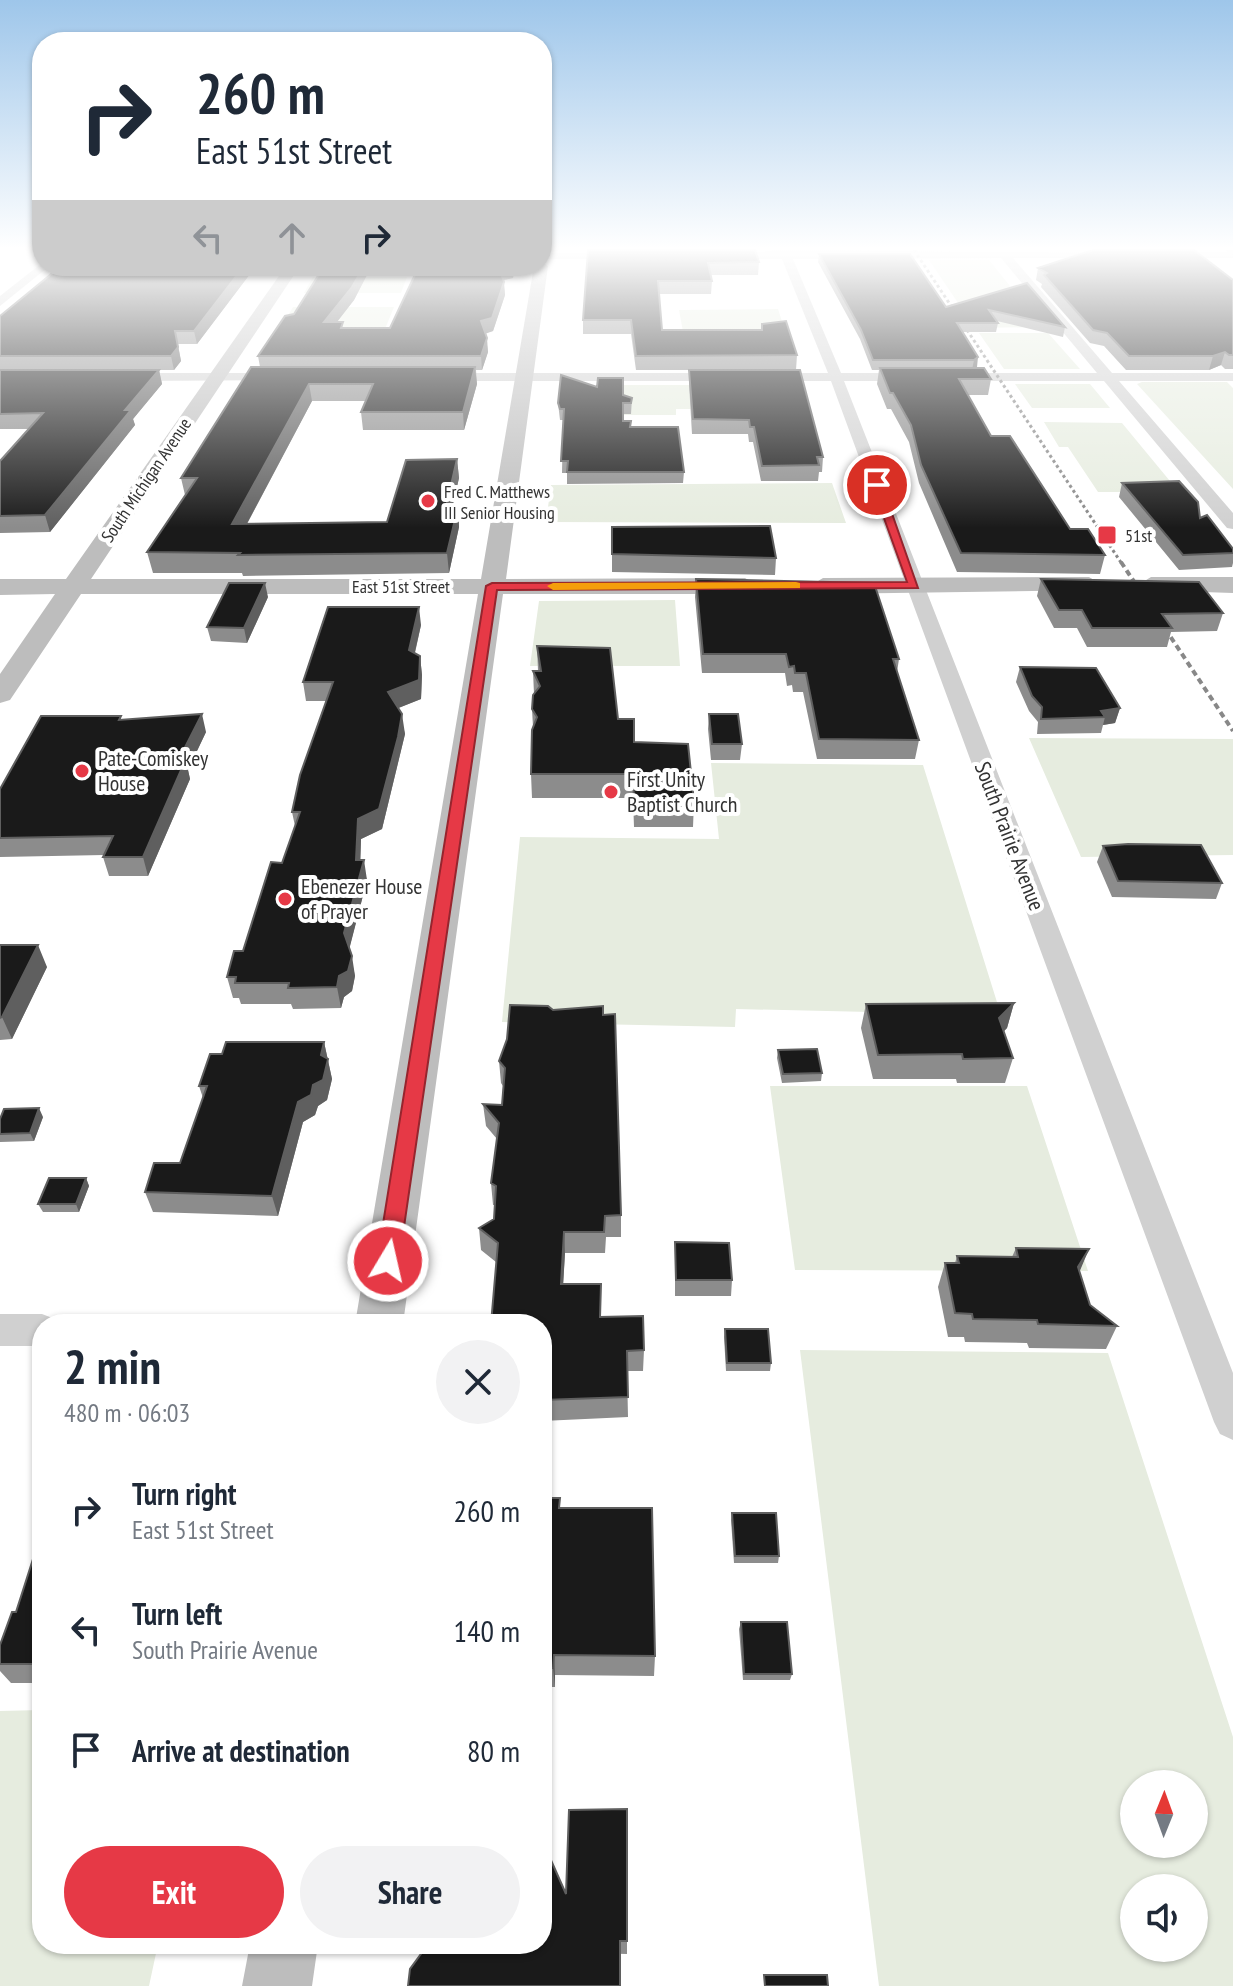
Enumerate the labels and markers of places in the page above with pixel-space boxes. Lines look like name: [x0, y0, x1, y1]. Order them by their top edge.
pin: [843, 451, 911, 519]
place label: Fred C. Matthews III Senior Housing: [444, 480, 555, 524]
marker: Fred C. Matthews III Senior Housing: [419, 492, 437, 510]
marker: 51st: [1096, 524, 1118, 546]
place label: 51st: [1125, 524, 1152, 547]
place label: Pate-Comiskey House: [98, 744, 209, 797]
marker: Pate-Comiskey House: [73, 762, 91, 780]
place label: First Unity Baptist Church: [627, 765, 738, 818]
marker: First Unity Baptist Church: [602, 783, 620, 801]
place label: Ebenezer House of Prayer: [301, 872, 422, 925]
marker: Ebenezer House of Prayer: [276, 890, 294, 908]

